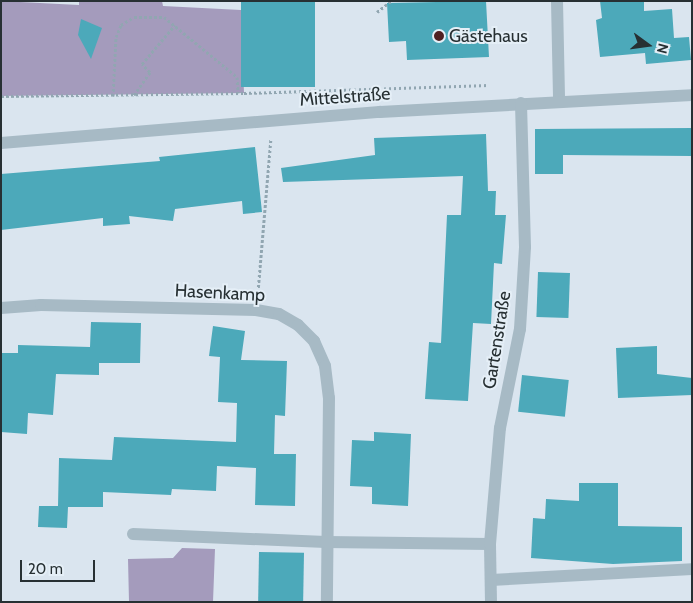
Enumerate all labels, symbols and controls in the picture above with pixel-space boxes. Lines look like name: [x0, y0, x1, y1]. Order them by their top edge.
north arrow: [623, 20, 673, 70]
place label: Gästehaus: [449, 25, 528, 47]
marker: Gästehaus: [433, 30, 445, 42]
text: N: [653, 42, 672, 56]
street label: Mittelstraße: [299, 83, 391, 111]
street label: Hasenkamp: [174, 280, 266, 306]
street label: Gartenstraße: [479, 289, 515, 391]
scale bar: [22, 550, 98, 582]
text: 20 m: [28, 560, 63, 578]

